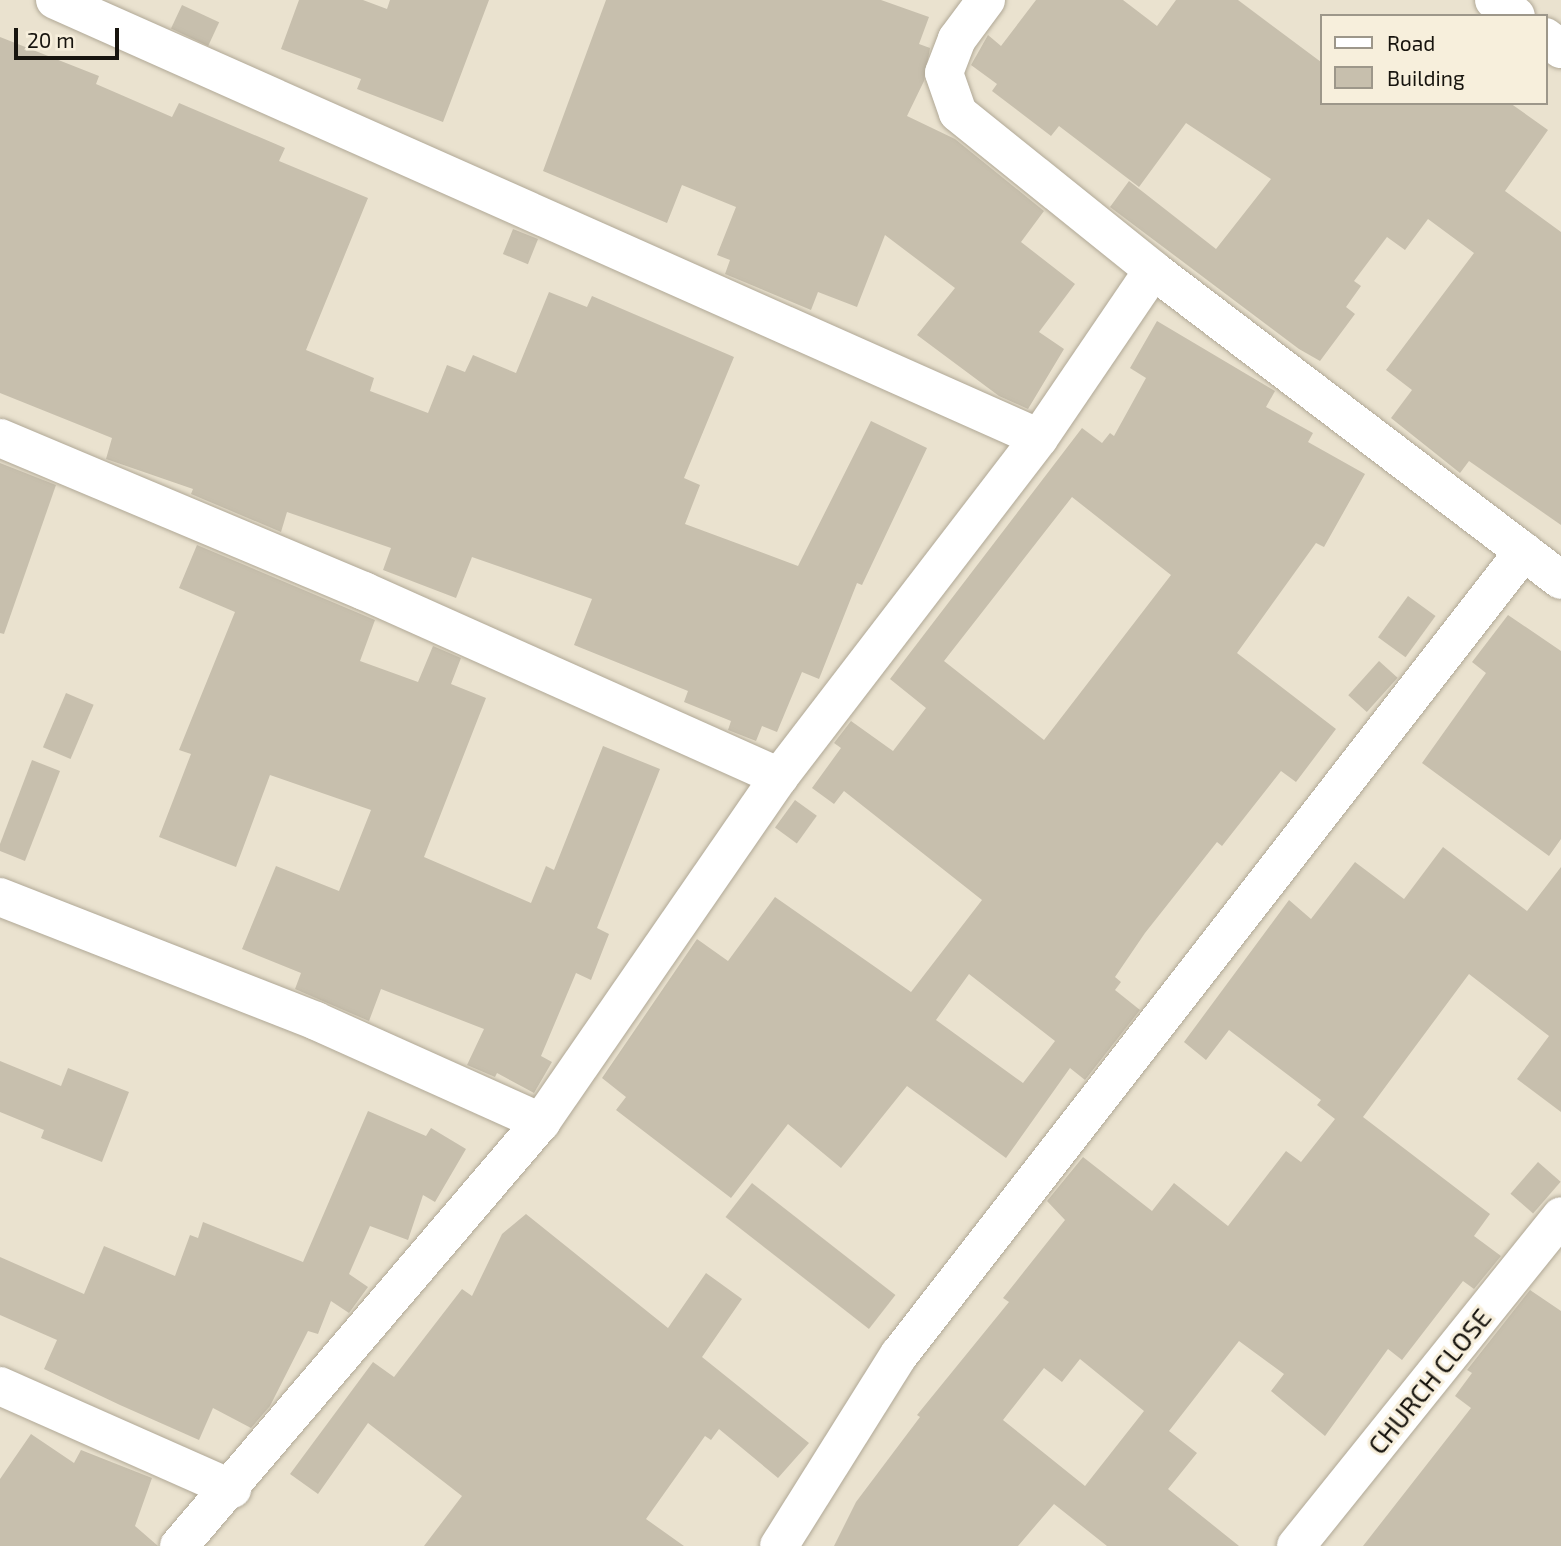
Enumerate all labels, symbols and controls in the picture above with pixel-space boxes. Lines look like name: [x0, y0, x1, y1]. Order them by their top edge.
scale bar: [18, 14, 122, 58]
legend: [1320, 14, 1547, 105]
text: 20 m: [27, 27, 75, 52]
text: Road: [1387, 30, 1435, 55]
text: Building: [1387, 65, 1465, 90]
street label: CHURCH CLOSE: [1361, 1302, 1497, 1460]

